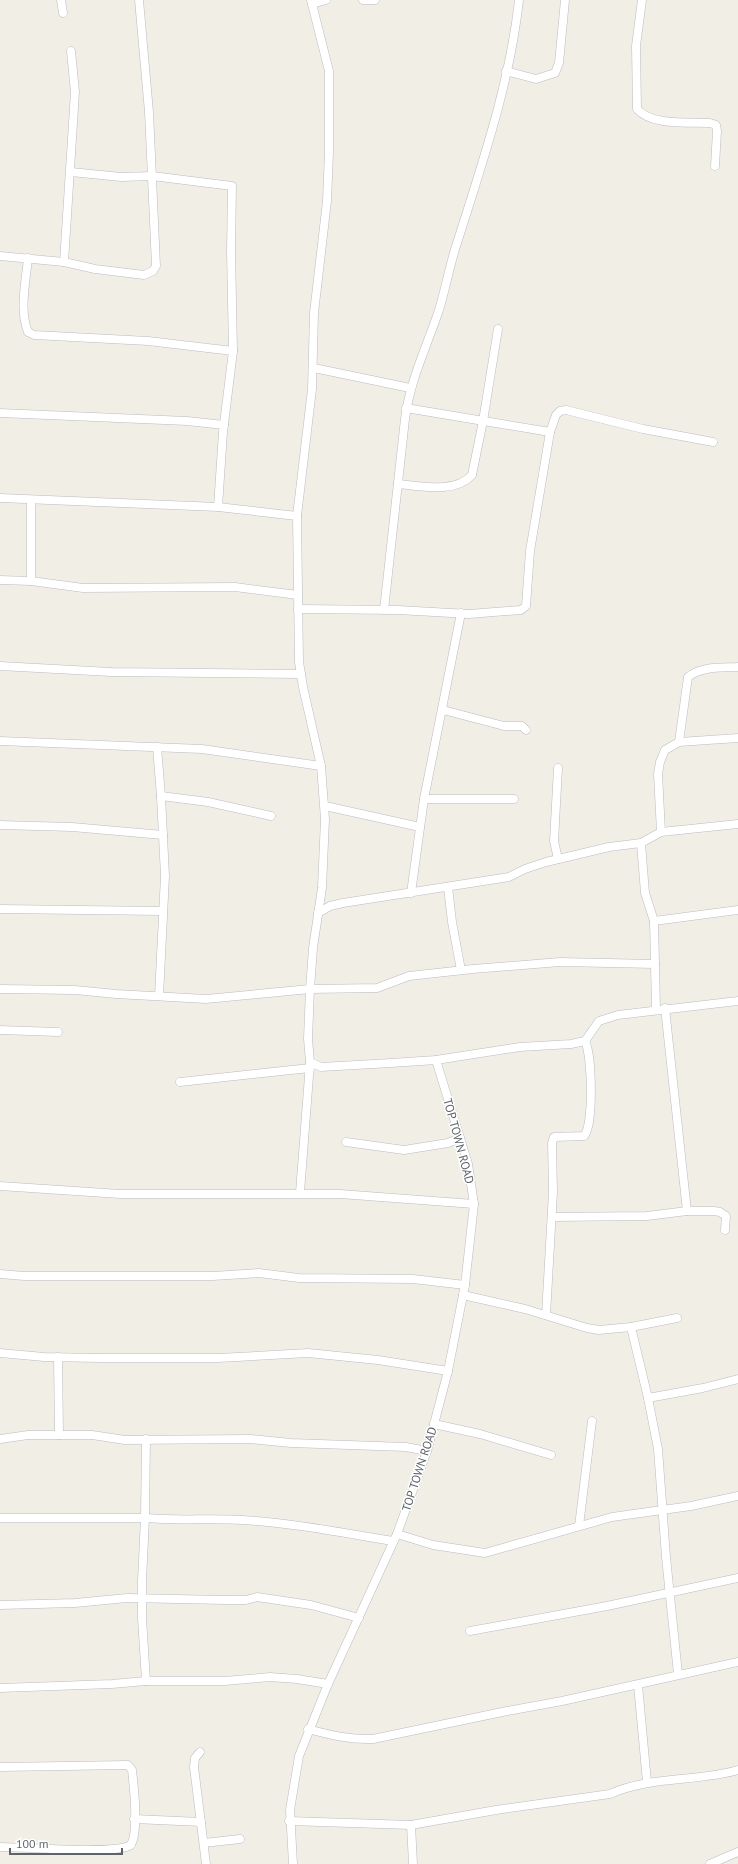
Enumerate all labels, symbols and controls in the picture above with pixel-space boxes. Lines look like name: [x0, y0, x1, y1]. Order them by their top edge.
street label: TOP TOWN ROAD: [440, 1097, 478, 1186]
street label: TOP TOWN ROAD: [398, 1425, 440, 1513]
scale bar: [10, 1830, 122, 1856]
text: 100 m: [16, 1836, 49, 1851]

